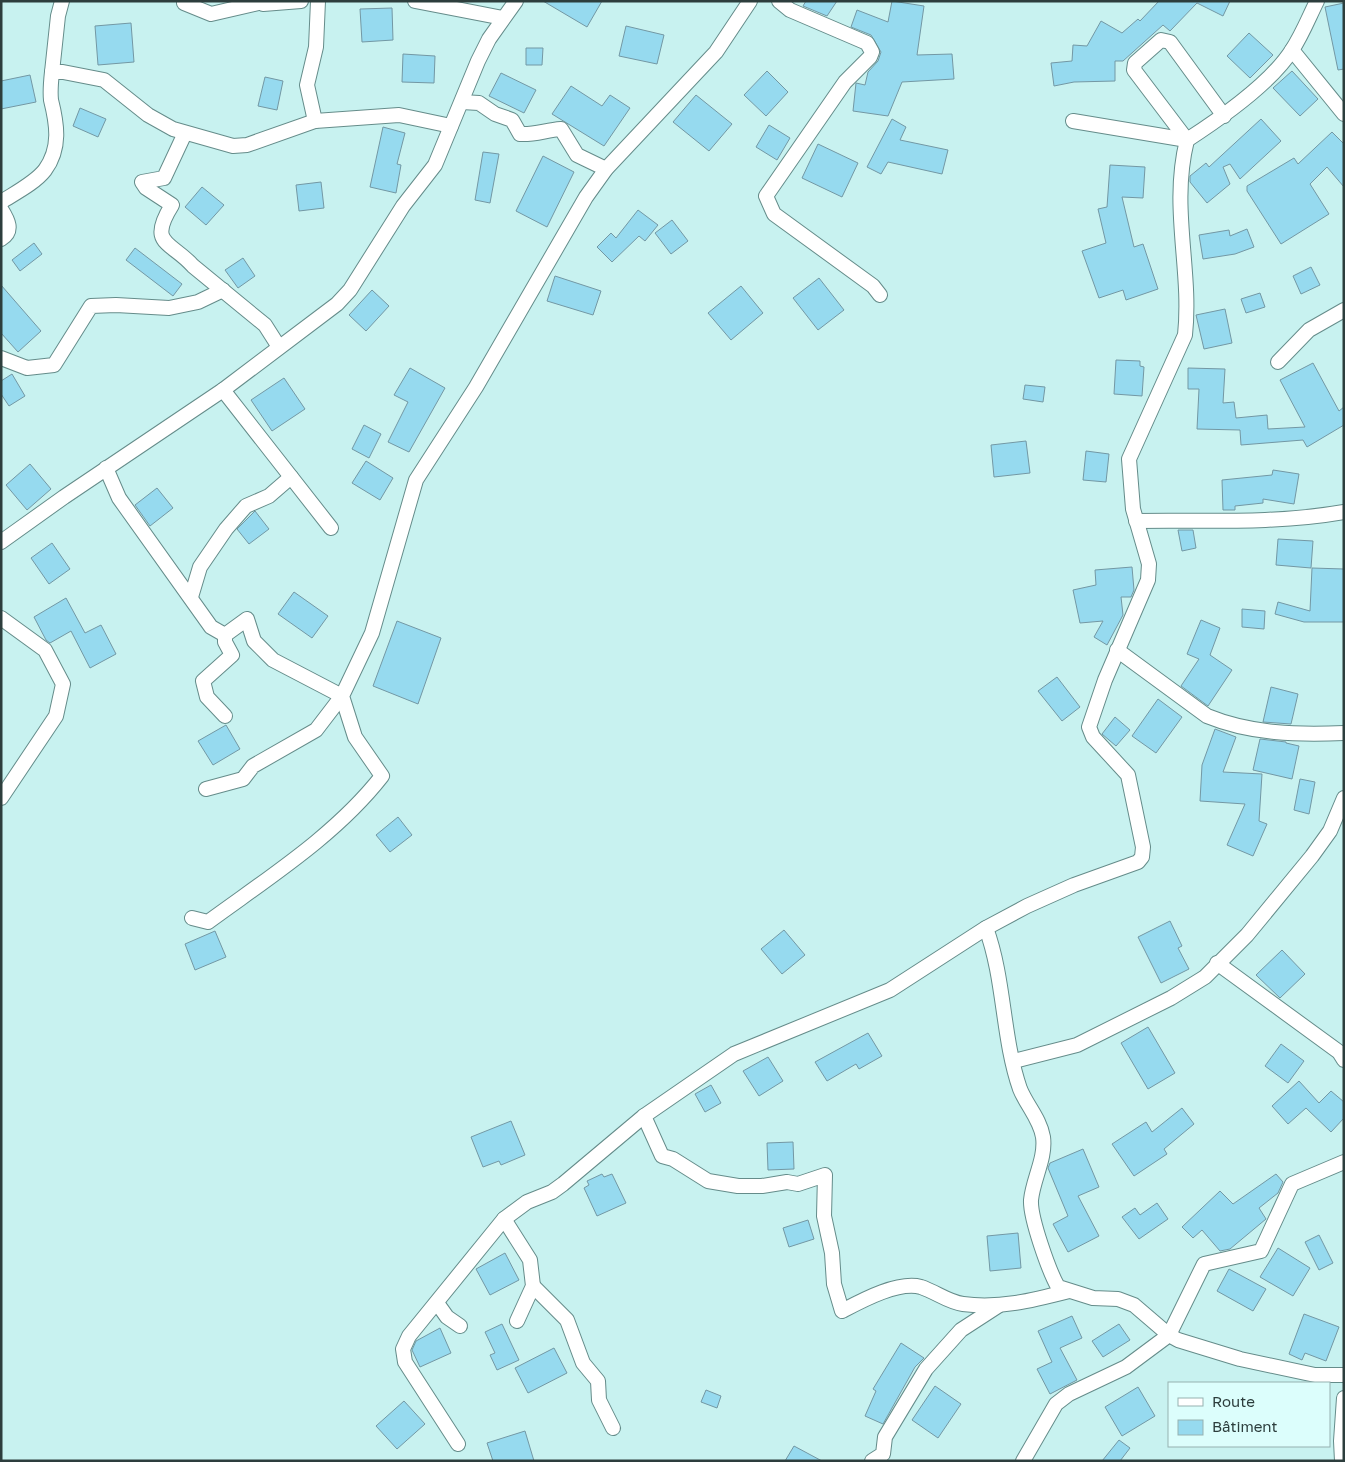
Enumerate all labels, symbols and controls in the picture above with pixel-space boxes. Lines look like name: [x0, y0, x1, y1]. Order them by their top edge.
legend: [1168, 1382, 1330, 1447]
text: Route: [1212, 1392, 1255, 1410]
text: Bâtiment: [1212, 1417, 1277, 1435]

